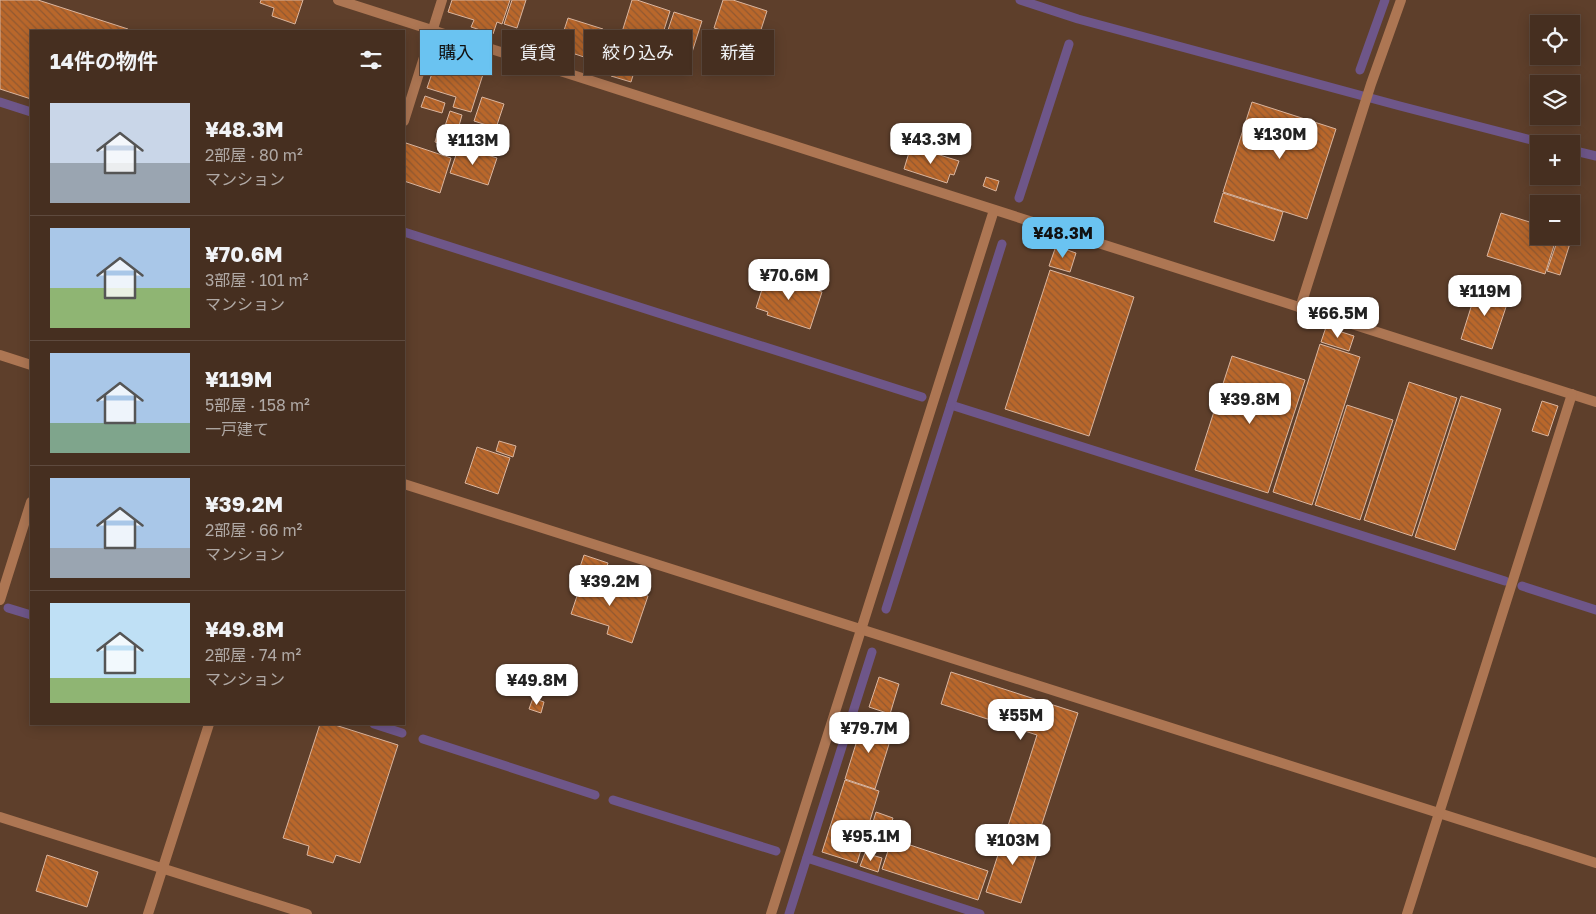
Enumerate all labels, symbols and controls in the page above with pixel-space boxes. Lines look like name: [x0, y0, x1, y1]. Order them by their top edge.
map controls: [1530, 15, 1580, 245]
button: locate: [1530, 15, 1580, 65]
chip: 購入: [420, 30, 492, 75]
chip: 賃貸: [502, 30, 574, 75]
chip: 絞り込み: [584, 30, 692, 75]
chip: 新着: [702, 30, 774, 75]
icon: filters: [357, 46, 385, 74]
text: 14件の物件: [50, 48, 158, 74]
button: layers: [1530, 75, 1580, 125]
text: ¥48.3M: [205, 116, 284, 142]
pin: ¥130M: [1245, 118, 1315, 160]
pin: ¥43.3M: [890, 122, 972, 165]
icon: home: [90, 123, 150, 183]
pin: ¥113M: [438, 124, 508, 166]
text: ¥130M: [1253, 124, 1307, 144]
text: ¥43.3M: [901, 129, 961, 149]
text: ¥113M: [447, 130, 499, 150]
button: +: [1530, 135, 1580, 185]
text: 2部屋 · 80 m²: [205, 145, 303, 165]
text: マンション: [205, 169, 285, 189]
button: −: [1530, 195, 1580, 245]
pin: ¥48.3M: [1022, 216, 1104, 259]
text: ¥48.3M: [1033, 223, 1093, 243]
text: ¥70.6M: [205, 241, 283, 267]
icon: home: [90, 248, 150, 308]
pin: ¥70.6M: [748, 258, 830, 301]
text: ¥70.6M: [759, 265, 819, 285]
text: 3部屋 · 101 m²: [205, 270, 309, 290]
pin: ¥119M: [1450, 274, 1520, 317]
text: ¥119M: [1459, 281, 1511, 301]
text: マンション: [205, 294, 285, 314]
pin: ¥66.5M: [1297, 296, 1379, 339]
text: ¥66.5M: [1308, 303, 1368, 323]
text: ¥119M: [205, 366, 273, 392]
icon: home: [90, 373, 150, 433]
pin: ¥39.8M: [1209, 382, 1291, 425]
text: ¥39.8M: [1220, 389, 1280, 409]
text: 5部屋 · 158 m²: [205, 395, 310, 415]
text: 一戸建て: [205, 419, 269, 439]
text: ¥39.2M: [205, 491, 283, 517]
icon: home: [90, 498, 150, 558]
text: 2部屋 · 66 m²: [205, 520, 302, 540]
text: マンション: [205, 544, 285, 564]
pin: ¥39.2M: [569, 564, 651, 607]
text: ¥39.2M: [580, 571, 640, 591]
text: ¥49.8M: [205, 616, 284, 642]
icon: home: [90, 623, 150, 683]
text: 2部屋 · 74 m²: [205, 645, 301, 665]
pin: ¥49.8M: [496, 664, 578, 706]
text: マンション: [205, 669, 285, 689]
text: ¥49.8M: [507, 670, 567, 690]
pin: ¥55M: [991, 698, 1051, 741]
text: ¥55M: [999, 705, 1043, 725]
pin: ¥79.7M: [828, 712, 910, 754]
text: ¥79.7M: [840, 718, 898, 738]
pin: ¥95.1M: [830, 820, 912, 862]
pin: ¥103M: [978, 824, 1048, 866]
text: ¥95.1M: [842, 826, 900, 846]
text: ¥103M: [986, 830, 1040, 850]

